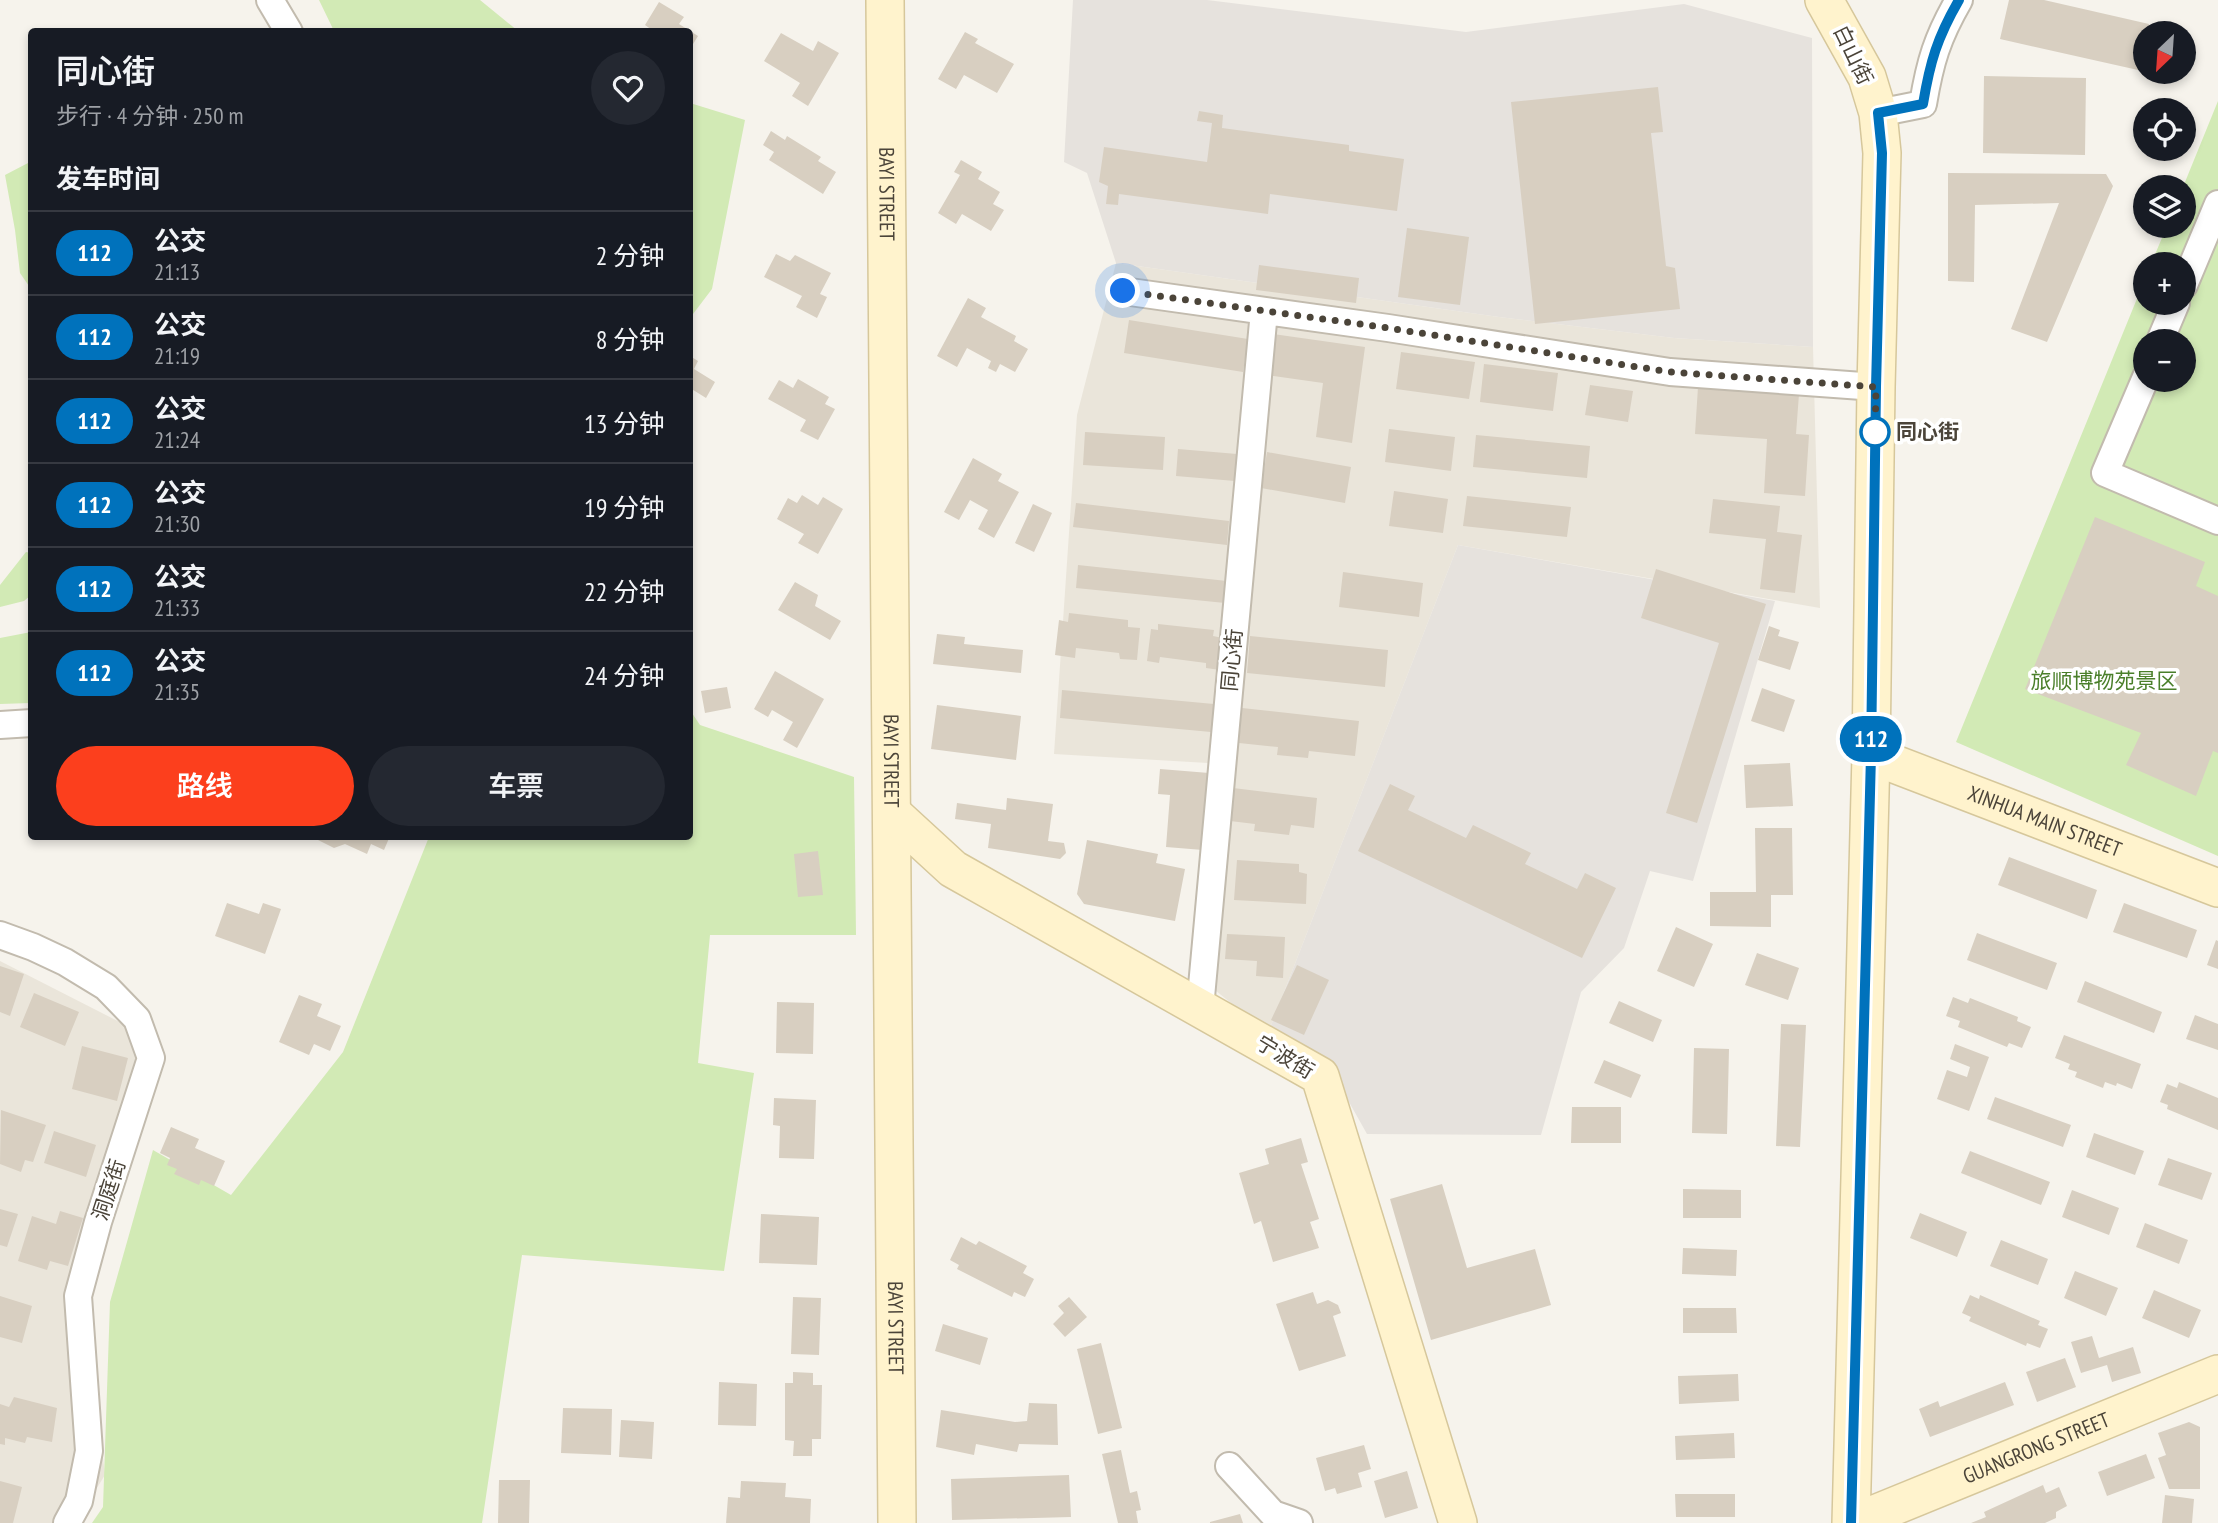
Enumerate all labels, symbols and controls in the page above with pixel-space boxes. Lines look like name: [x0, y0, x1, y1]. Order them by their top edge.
street label: 白山街: [1828, 21, 1879, 89]
north arrow: [2133, 21, 2196, 84]
map controls: [2133, 21, 2196, 392]
text: 同心街: [56, 49, 155, 92]
button: heart: [591, 51, 665, 125]
button: locate: [2133, 98, 2196, 161]
text: 步行 · 4 分钟 · 250 m: [56, 101, 243, 130]
street label: BAYI STREET: [873, 147, 901, 241]
text: 发车时间: [56, 162, 160, 195]
button: layers: [2133, 175, 2196, 238]
text: 公交: [154, 224, 206, 257]
text: 112: [77, 237, 112, 268]
text: 2 分钟: [596, 239, 665, 272]
button: +: [2133, 252, 2196, 315]
text: 21:13: [154, 257, 200, 286]
your location: [1105, 273, 1140, 308]
text: 公交: [154, 308, 206, 341]
text: 112: [77, 321, 112, 352]
text: 8 分钟: [596, 323, 665, 356]
button: −: [2133, 329, 2196, 392]
text: 21:19: [154, 341, 200, 370]
text: 公交: [154, 392, 206, 425]
text: 112: [77, 405, 112, 436]
text: 13 分钟: [584, 407, 665, 440]
marker: 同心街: [1860, 417, 1890, 447]
place label: 同心街: [1896, 418, 1959, 445]
text: 21:24: [154, 425, 200, 454]
text: 公交: [154, 476, 206, 509]
text: 112: [77, 489, 112, 520]
text: 19 分钟: [584, 491, 665, 524]
text: 21:30: [154, 509, 200, 538]
text: 公交: [154, 560, 206, 593]
text: 112: [77, 573, 112, 604]
text: 22 分钟: [584, 575, 665, 608]
text: 21:33: [154, 593, 200, 622]
street label: 同心街: [1215, 627, 1248, 693]
text: 公交: [154, 644, 206, 677]
text: 112: [77, 657, 112, 688]
text: 24 分钟: [584, 659, 665, 692]
park label: 旅顺博物苑景区: [2031, 667, 2178, 694]
text: 21:35: [154, 677, 200, 706]
street label: BAYI STREET: [878, 714, 905, 808]
line badge: 112: [1831, 716, 1911, 762]
text: 112: [1854, 723, 1888, 754]
button: 路线: [56, 746, 354, 826]
button: 车票: [368, 746, 665, 826]
street label: XINHUA MAIN STREET: [1964, 779, 2126, 863]
street label: 宁波街: [1251, 1029, 1319, 1084]
street label: 洞庭街: [86, 1156, 131, 1224]
street label: BAYI STREET: [882, 1281, 910, 1375]
street label: GUANGRONG STREET: [1959, 1406, 2114, 1490]

